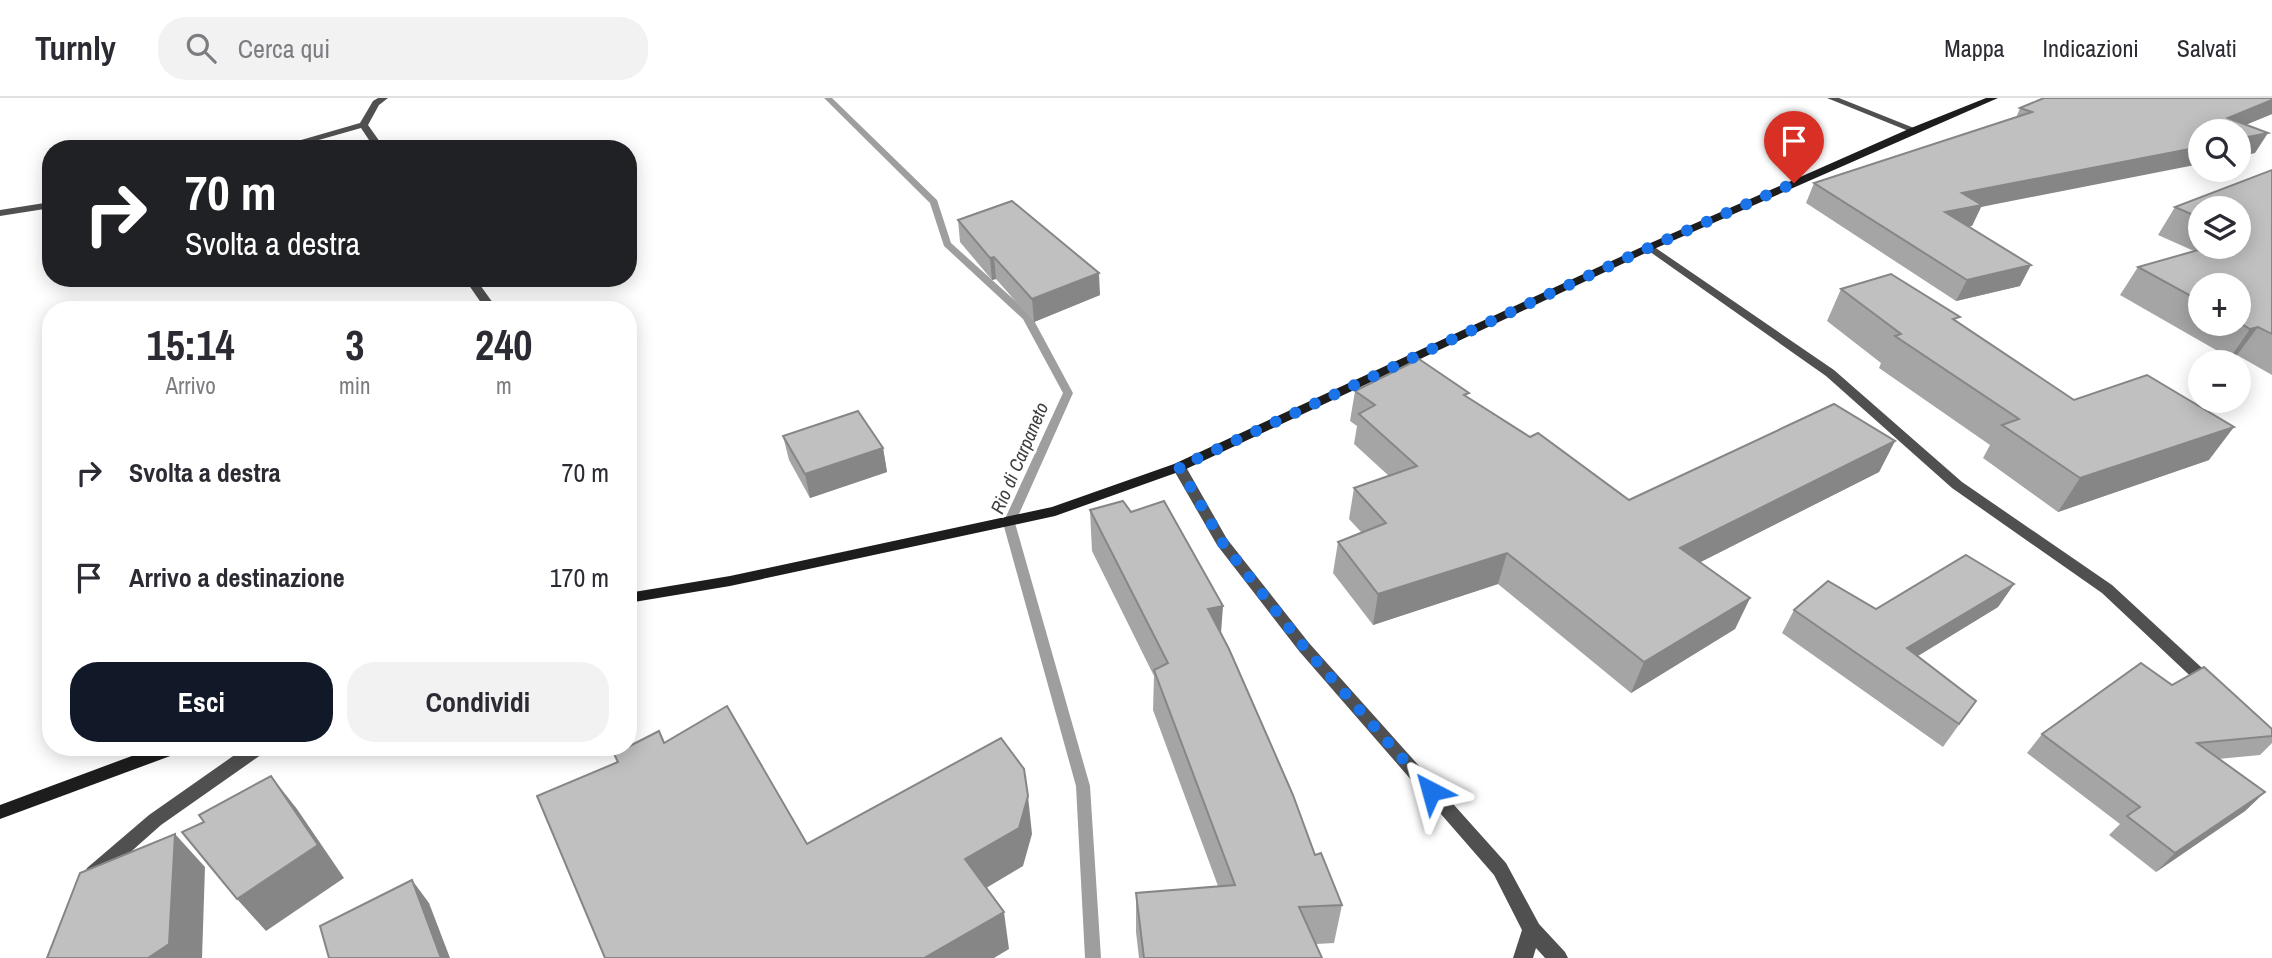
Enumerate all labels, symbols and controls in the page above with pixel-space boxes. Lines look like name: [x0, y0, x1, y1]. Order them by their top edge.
search box: [158, 17, 648, 80]
text: Turnly: [35, 26, 116, 70]
icon: search: [182, 29, 220, 67]
text: Cerca qui: [238, 31, 330, 66]
text: Mappa: [1944, 32, 2005, 64]
text: Indicazioni: [2043, 32, 2139, 64]
text: Salvati: [2177, 32, 2237, 64]
pin: [1764, 111, 1824, 183]
map controls: [2188, 119, 2251, 413]
button: search: [2188, 119, 2251, 182]
icon: arrive: [1775, 122, 1813, 160]
text: 70 m: [185, 159, 277, 225]
icon: right: [70, 168, 161, 259]
button: layers: [2188, 196, 2251, 259]
text: Svolta a destra: [185, 222, 360, 265]
button: +: [2188, 273, 2251, 336]
text: 15:14: [147, 317, 235, 373]
text: 3: [345, 317, 364, 373]
text: 240: [475, 317, 533, 373]
button: −: [2188, 350, 2251, 413]
text: Arrivo: [165, 370, 216, 401]
text: min: [339, 370, 371, 401]
text: m: [496, 370, 512, 401]
water label: Rio di Carpaneto: [984, 398, 1054, 518]
icon: right: [70, 454, 108, 492]
text: Svolta a destra: [129, 455, 281, 490]
text: 70 m: [562, 455, 609, 490]
icon: arrive: [70, 559, 108, 597]
text: Arrivo a destinazione: [129, 560, 345, 595]
text: 170 m: [550, 560, 609, 595]
button: Esci: [70, 662, 333, 742]
button: Condividi: [347, 662, 609, 742]
position arrow: [1394, 754, 1468, 828]

